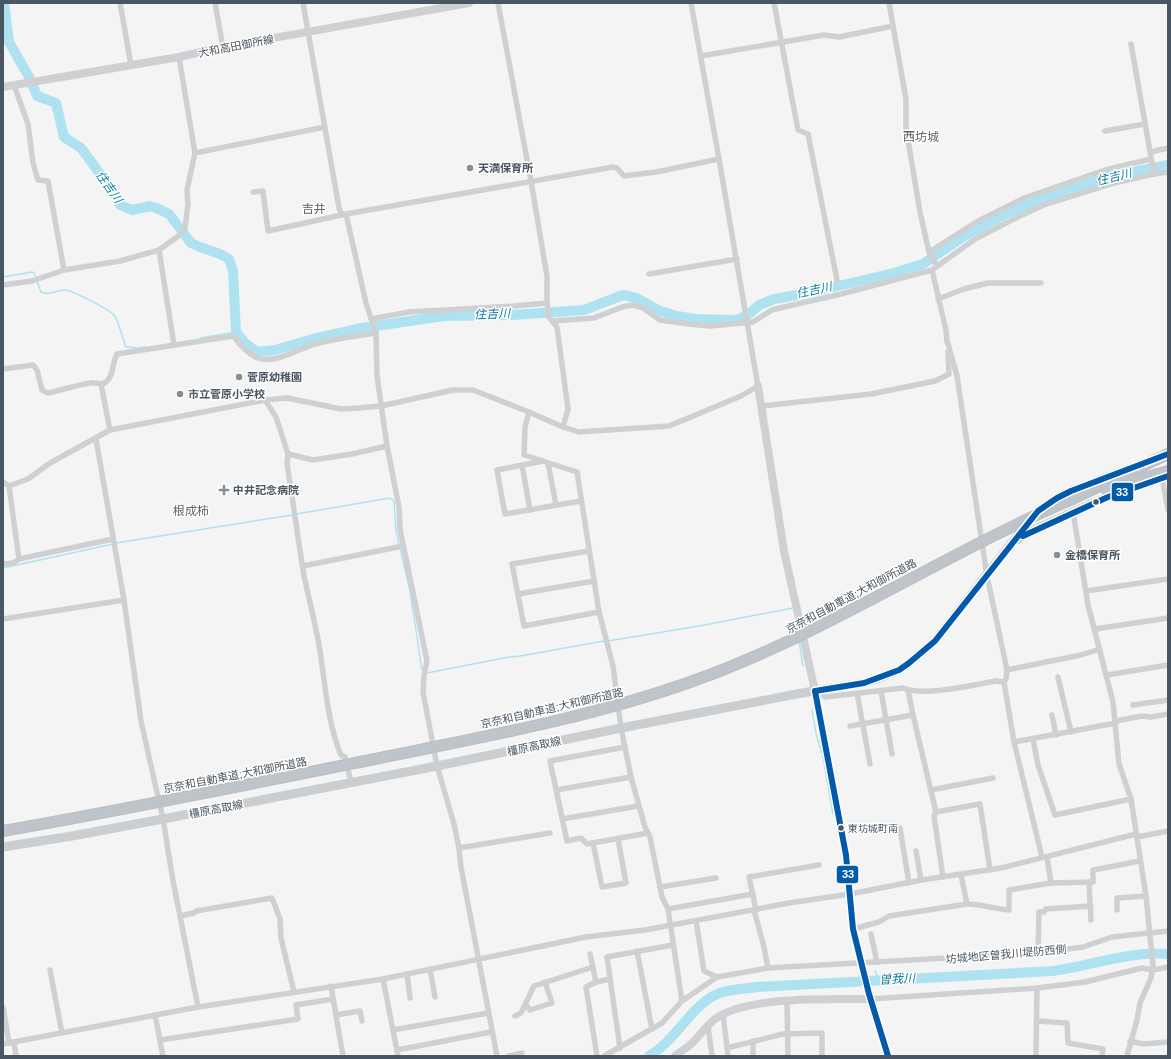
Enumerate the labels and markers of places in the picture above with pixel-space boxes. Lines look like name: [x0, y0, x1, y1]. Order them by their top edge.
place label: 天満保育所: [478, 162, 533, 174]
marker: 天満保育所: [465, 163, 475, 173]
place label: 菅原幼稚園: [247, 371, 302, 383]
marker: 菅原幼稚園: [234, 372, 244, 382]
place label: 市立菅原小学校: [188, 388, 265, 400]
marker: 市立菅原小学校: [175, 389, 185, 399]
marker: 中井記念病院: [218, 484, 230, 496]
place label: 中井記念病院: [233, 484, 299, 496]
unlabelled marker: [1091, 497, 1101, 507]
place label: 金橋保育所: [1065, 549, 1120, 561]
marker: 金橋保育所: [1052, 550, 1062, 560]
marker: 東坊城町南: [836, 823, 846, 833]
place label: 東坊城町南: [848, 823, 898, 834]

